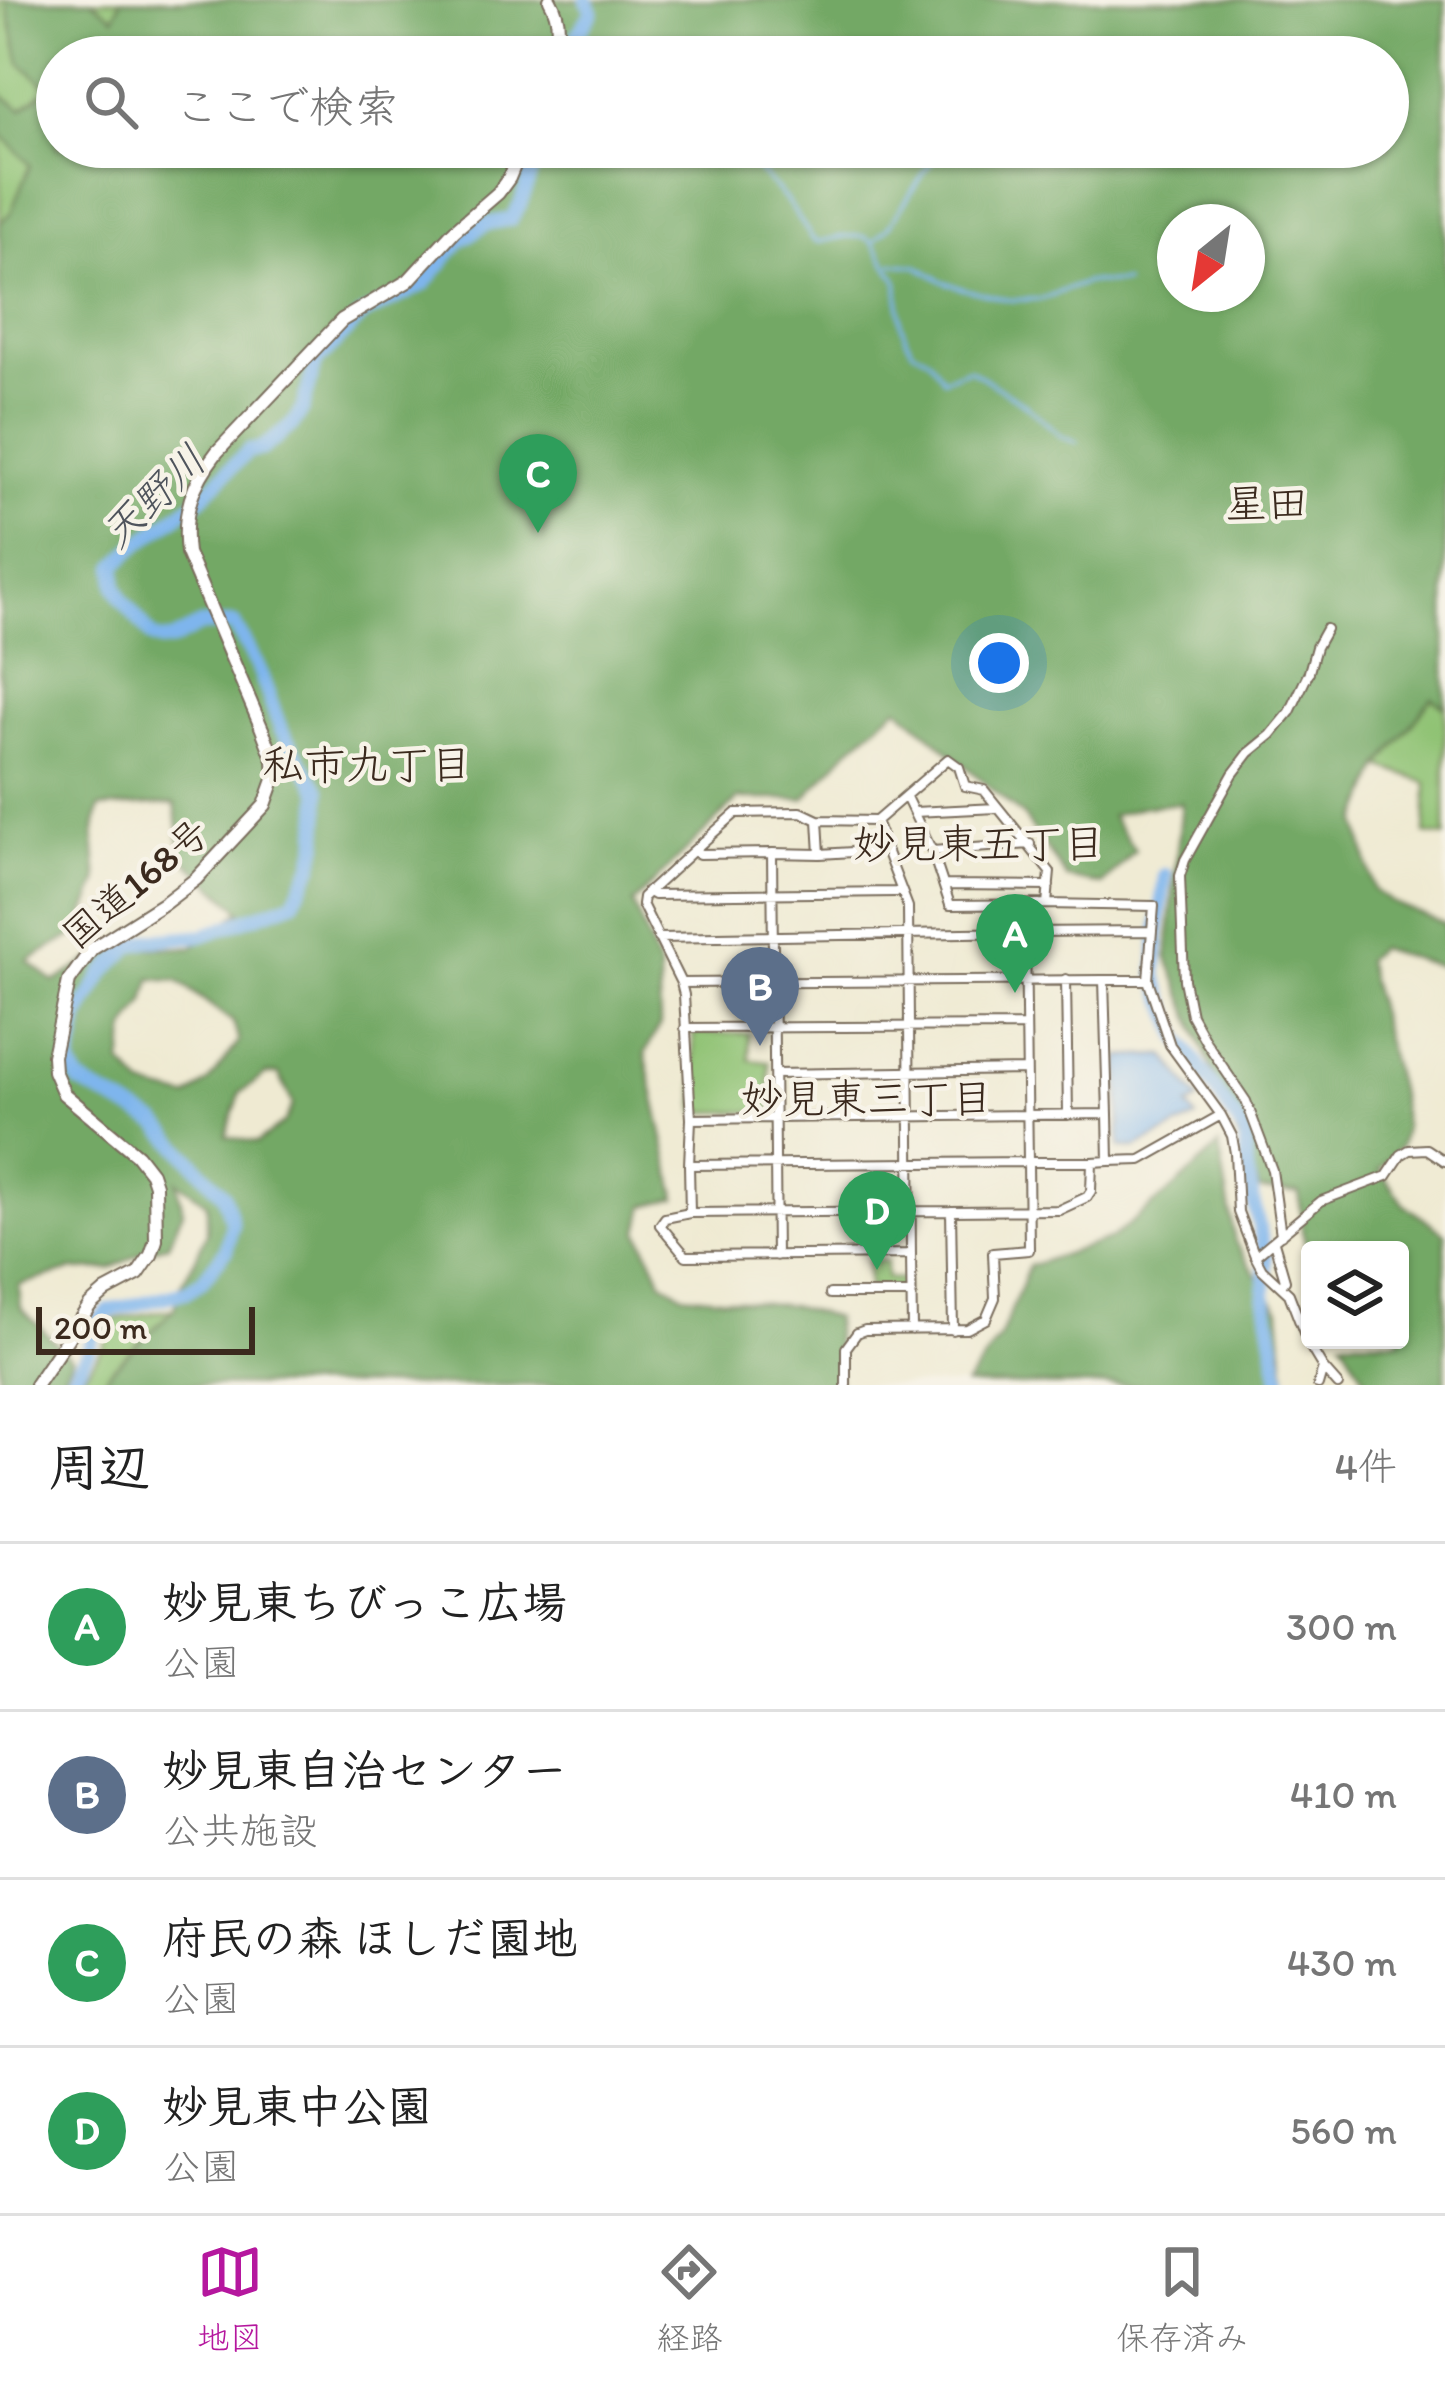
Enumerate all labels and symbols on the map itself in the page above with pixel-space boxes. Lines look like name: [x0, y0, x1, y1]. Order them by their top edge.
north arrow: [1157, 204, 1265, 312]
water label: 天野川: [90, 434, 216, 558]
pin: C: [499, 434, 577, 533]
district label: 星田: [1225, 478, 1309, 529]
your location: [969, 633, 1029, 693]
district label: 私市九丁目: [262, 739, 472, 790]
street label: 国道168号: [52, 808, 218, 958]
district label: 妙見東五丁目: [853, 818, 1105, 869]
pin: A: [976, 894, 1054, 993]
pin: B: [721, 947, 799, 1046]
district label: 妙見東三丁目: [741, 1073, 993, 1124]
pin: D: [838, 1171, 916, 1270]
scale bar: [36, 1301, 255, 1354]

